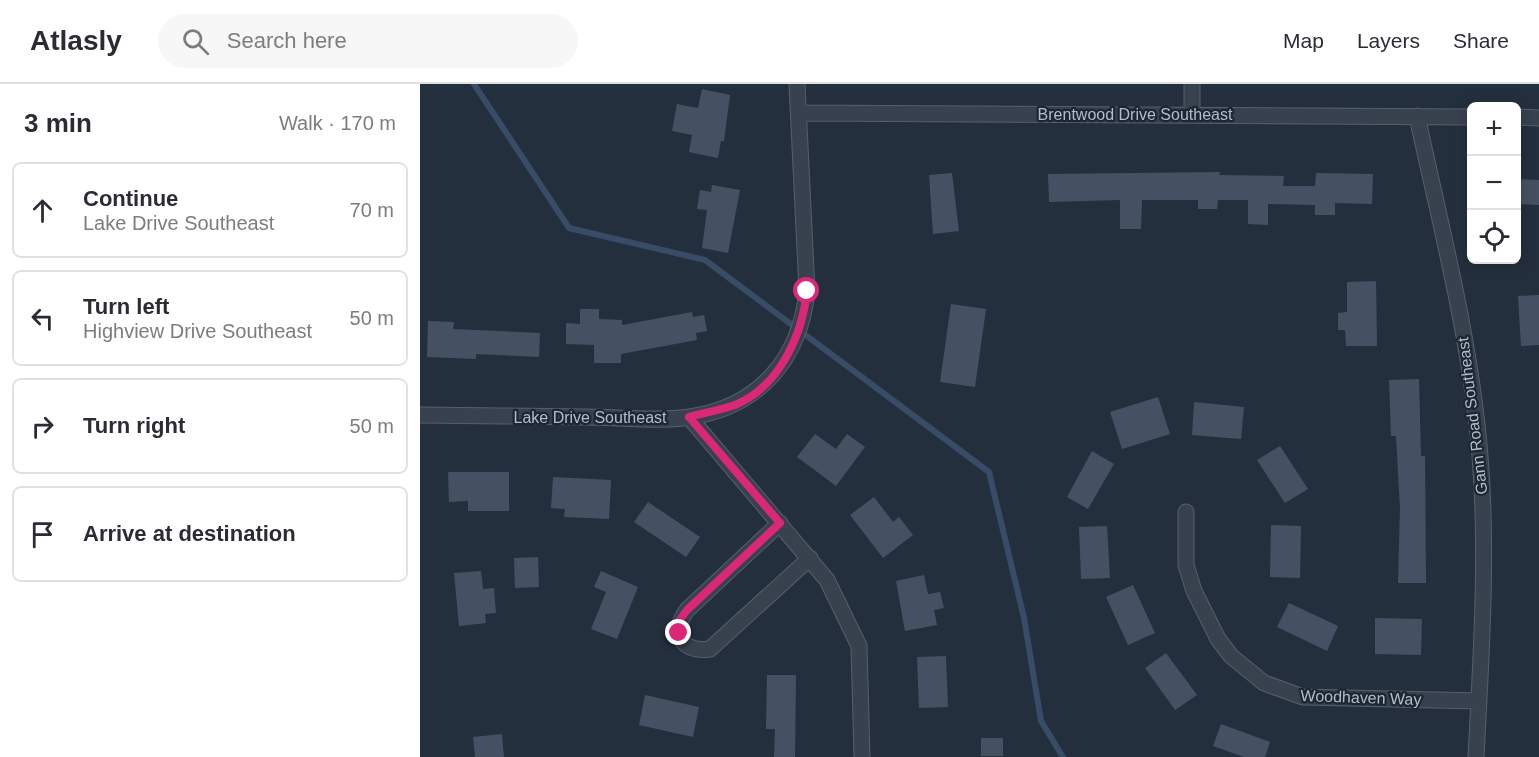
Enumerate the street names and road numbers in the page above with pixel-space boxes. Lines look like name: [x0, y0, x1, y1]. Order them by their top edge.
street label: Brentwood Drive Southeast: [1038, 106, 1233, 123]
street label: Gann Road Southeast: [1454, 336, 1491, 496]
street label: Lake Drive Southeast: [514, 409, 667, 426]
street label: Woodhaven Way: [1300, 687, 1422, 708]

